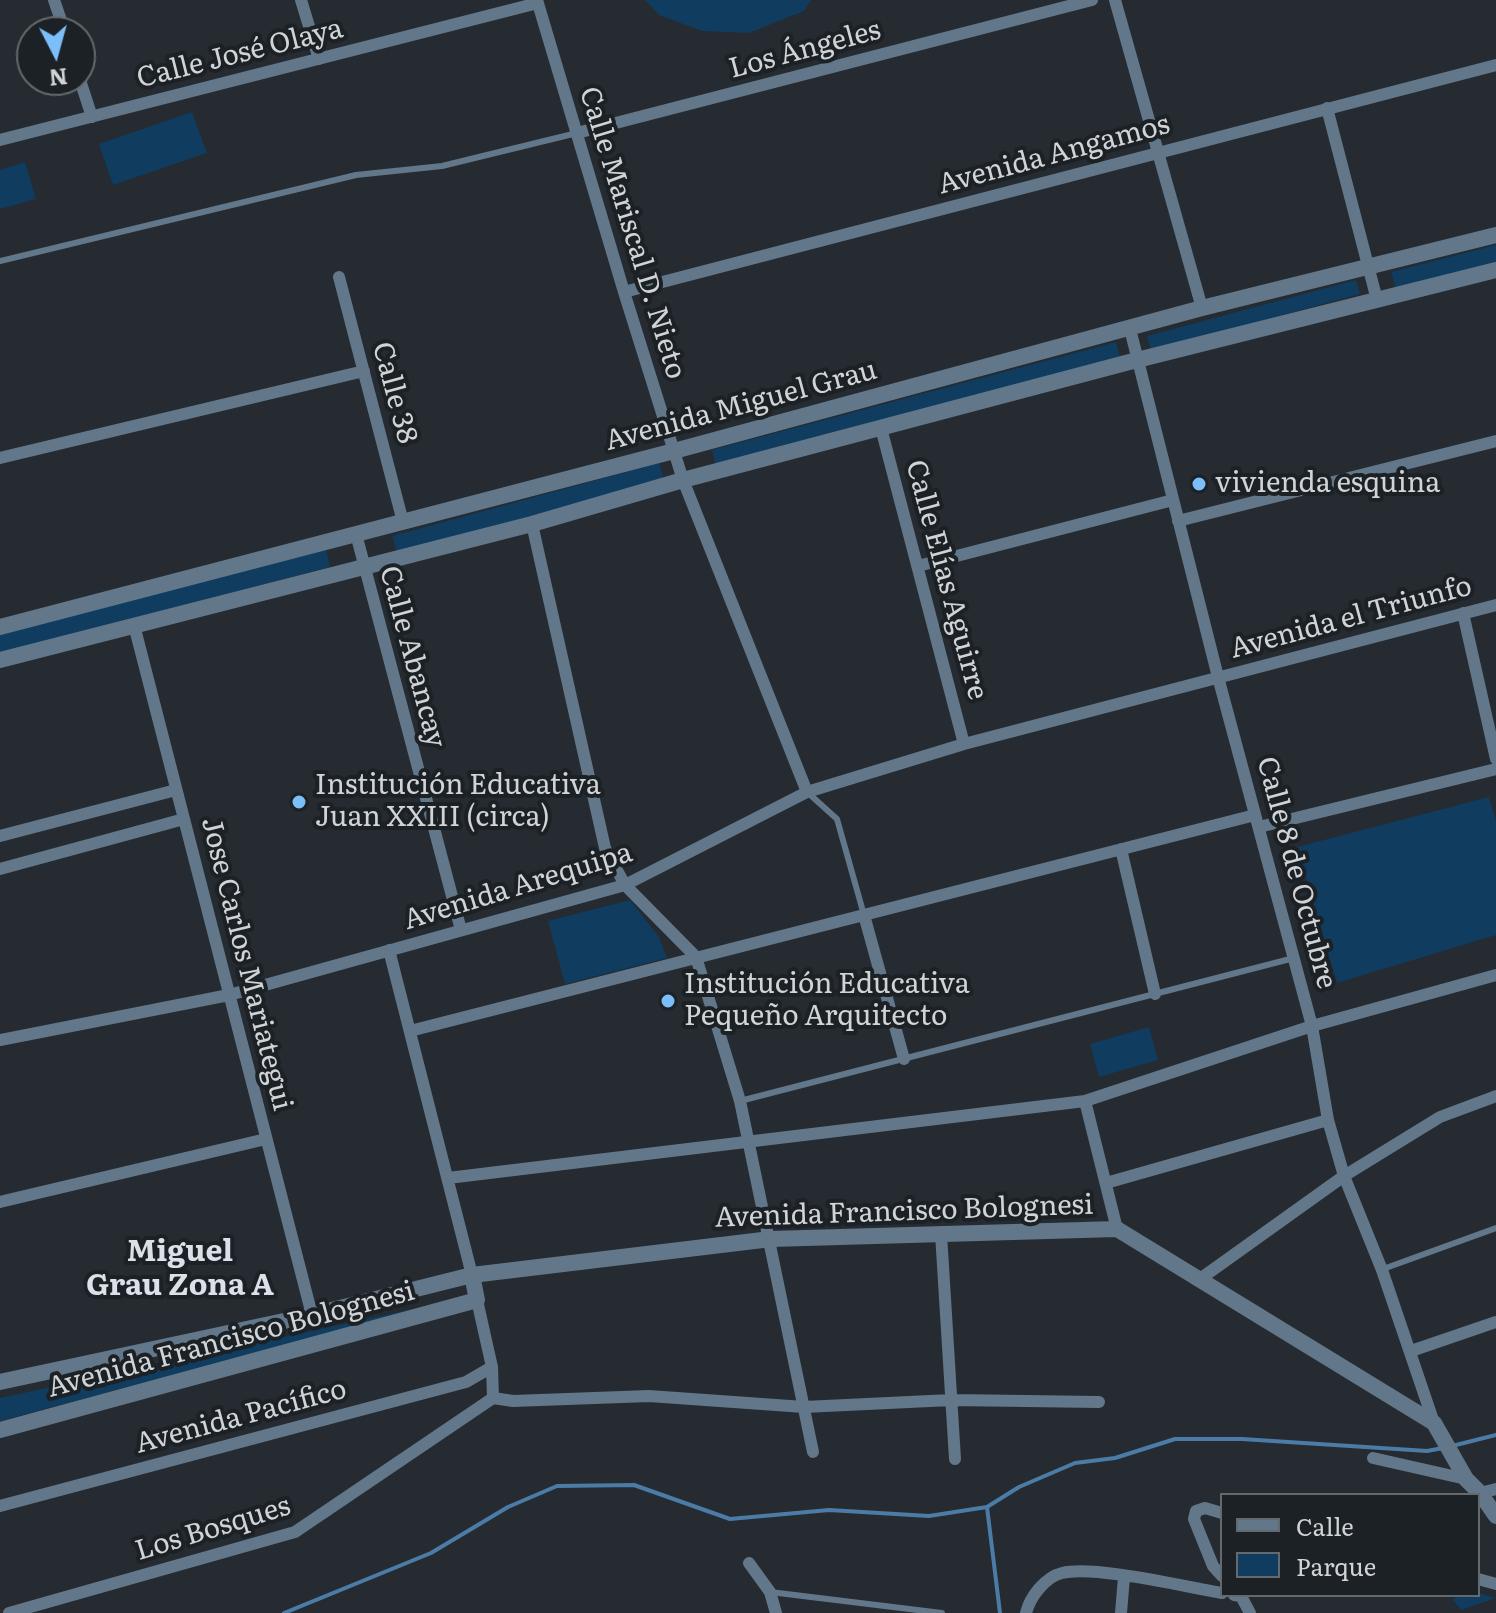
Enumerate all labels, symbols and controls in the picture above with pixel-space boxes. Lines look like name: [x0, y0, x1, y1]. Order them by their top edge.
street label: Calle José Olaya: [134, 12, 346, 96]
street label: Los Ángeles: [725, 14, 885, 86]
north arrow: [16, 16, 96, 96]
text: N: [47, 61, 69, 96]
street label: Calle Mariscal D. Nieto: [572, 83, 692, 383]
street label: Avenida Angamos: [935, 108, 1173, 202]
street label: Calle 38: [364, 339, 424, 447]
street label: Avenida Miguel Grau: [601, 354, 881, 458]
street label: Calle Elías Aguirre: [898, 457, 994, 703]
place label: vivienda esquina: [1215, 467, 1440, 501]
marker: vivienda esquina: [1190, 475, 1208, 493]
street label: Calle Abancay: [372, 562, 452, 752]
street label: Avenida el Triunfo: [1227, 570, 1475, 666]
street label: Calle 8 de Octubre: [1249, 753, 1343, 993]
place label: Institución Educativa Juan XXIII (circa): [315, 769, 601, 835]
marker: Institución Educativa Juan XXIII (circa): [290, 793, 308, 811]
street label: Jose Carlos Mariategui: [193, 814, 299, 1114]
street label: Avenida Arequipa: [400, 836, 636, 938]
place label: Institución Educativa Pequeño Arquitecto: [684, 968, 970, 1034]
marker: Institución Educativa Pequeño Arquitecto: [659, 992, 677, 1010]
street label: Avenida Francisco Bolognesi: [714, 1189, 1094, 1235]
district label: Miguel Grau Zona A: [86, 1234, 274, 1304]
street label: Avenida Francisco Bolognesi: [44, 1275, 418, 1405]
street label: Avenida Pacífico: [132, 1373, 350, 1461]
street label: Los Bosques: [131, 1490, 295, 1568]
legend: [1220, 1493, 1480, 1597]
text: Calle: [1296, 1508, 1354, 1543]
text: Parque: [1296, 1548, 1376, 1583]

